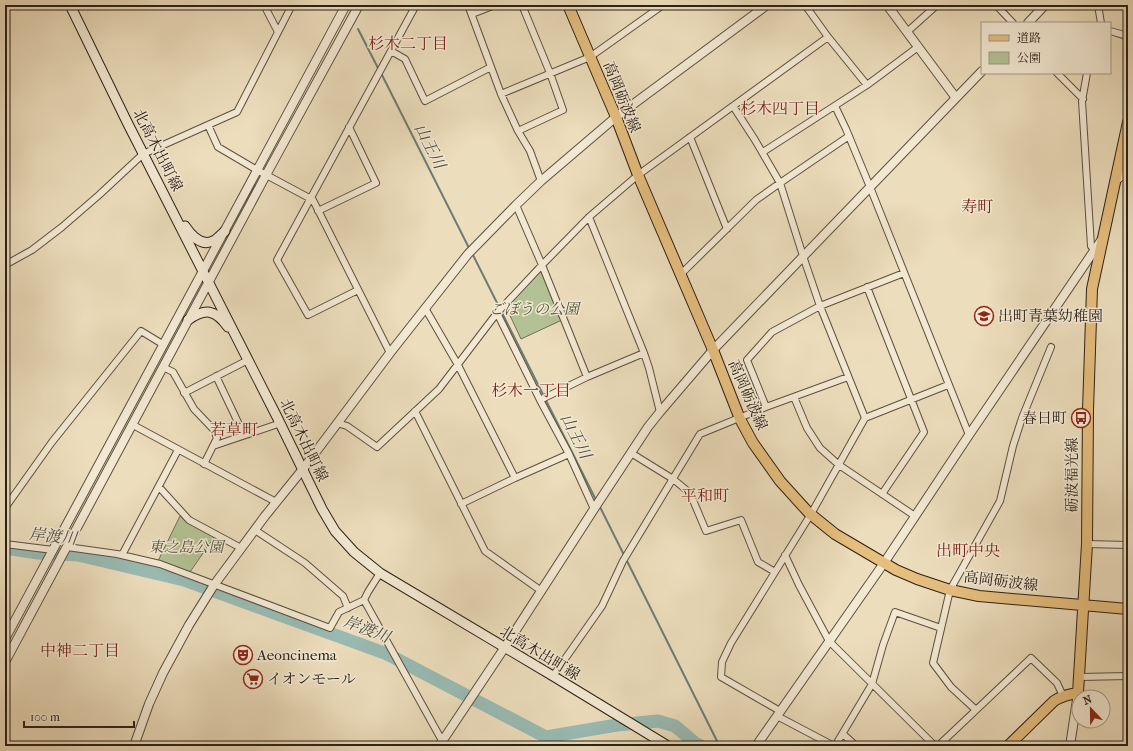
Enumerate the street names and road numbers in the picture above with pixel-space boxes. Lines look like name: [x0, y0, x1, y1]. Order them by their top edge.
street label: 高岡砺波線: [600, 59, 644, 135]
street label: 北高木出町線: [130, 106, 186, 194]
street label: 高岡砺波線: [725, 357, 771, 433]
street label: 北高木出町線: [276, 396, 332, 484]
street label: 砺波福光線: [1063, 437, 1081, 513]
street label: 高岡砺波線: [963, 567, 1039, 595]
street label: 北高木出町線: [497, 622, 583, 684]

